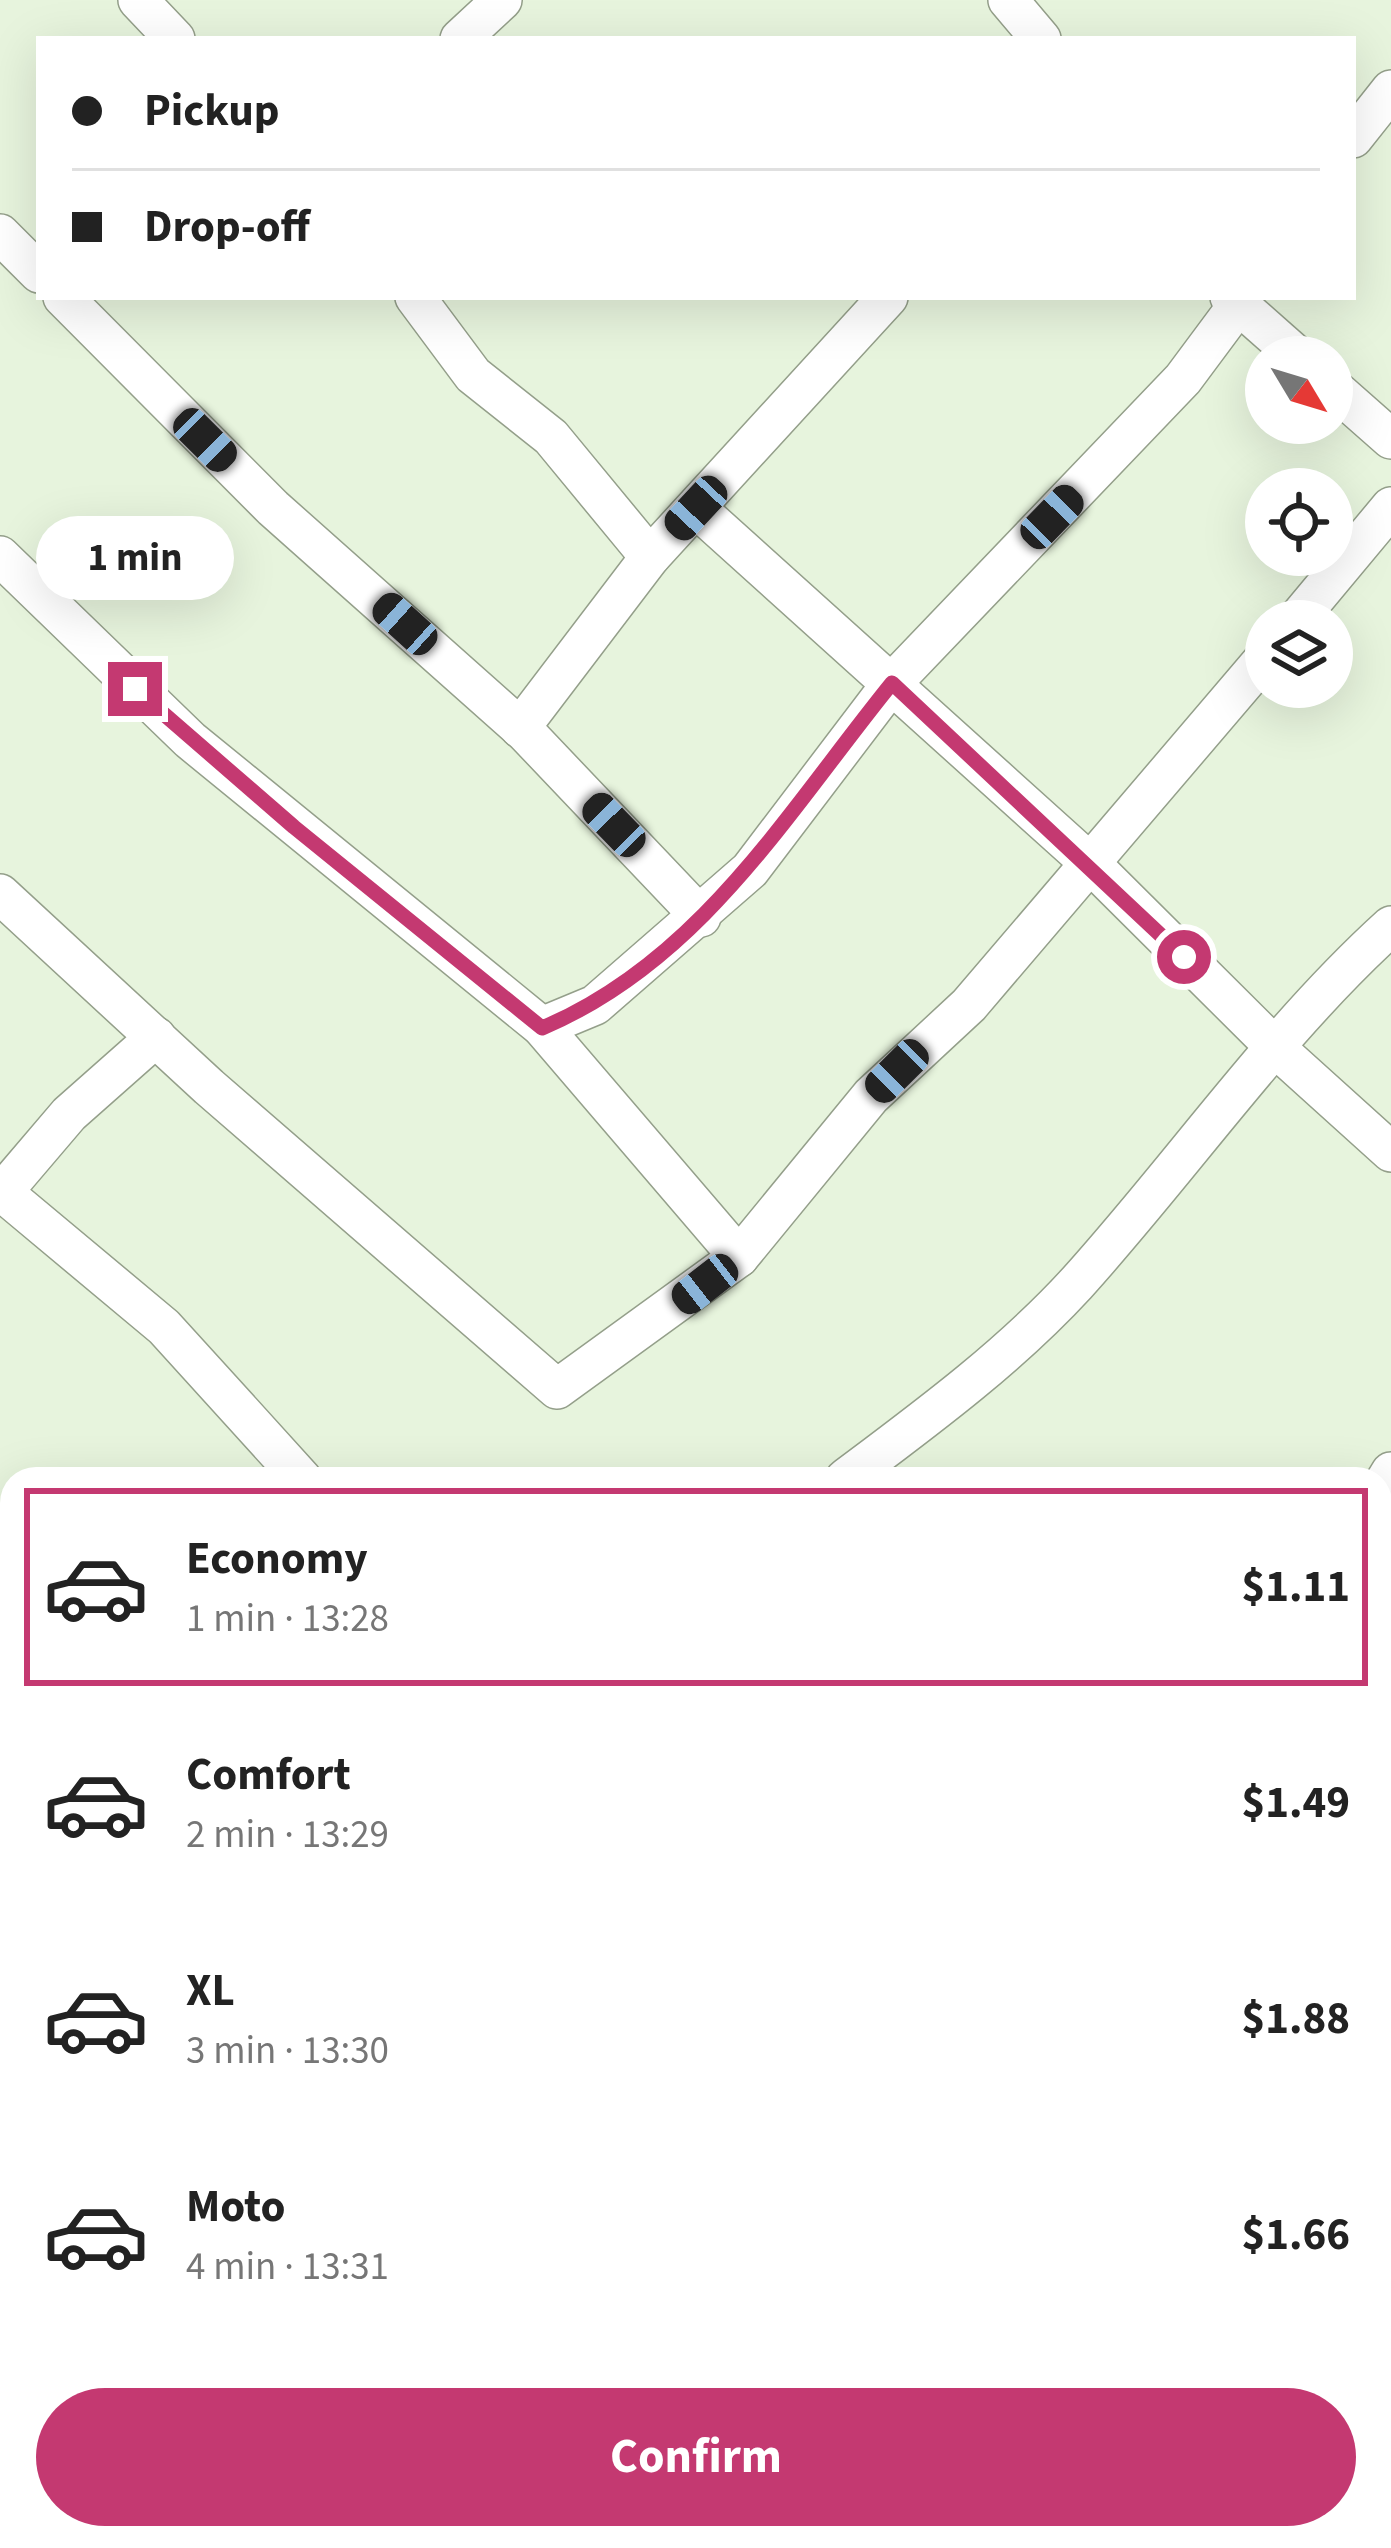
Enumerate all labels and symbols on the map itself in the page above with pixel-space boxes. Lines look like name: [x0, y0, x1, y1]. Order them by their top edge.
north arrow: [1245, 336, 1353, 444]
car: [167, 402, 243, 478]
car: [658, 469, 734, 547]
car: [1014, 479, 1090, 555]
callout: 1 min: [36, 515, 234, 599]
car: [366, 587, 444, 661]
route end: [108, 662, 162, 716]
car: [576, 787, 652, 863]
route start: [1157, 930, 1211, 984]
car: [859, 1033, 935, 1109]
car: [666, 1248, 744, 1320]

